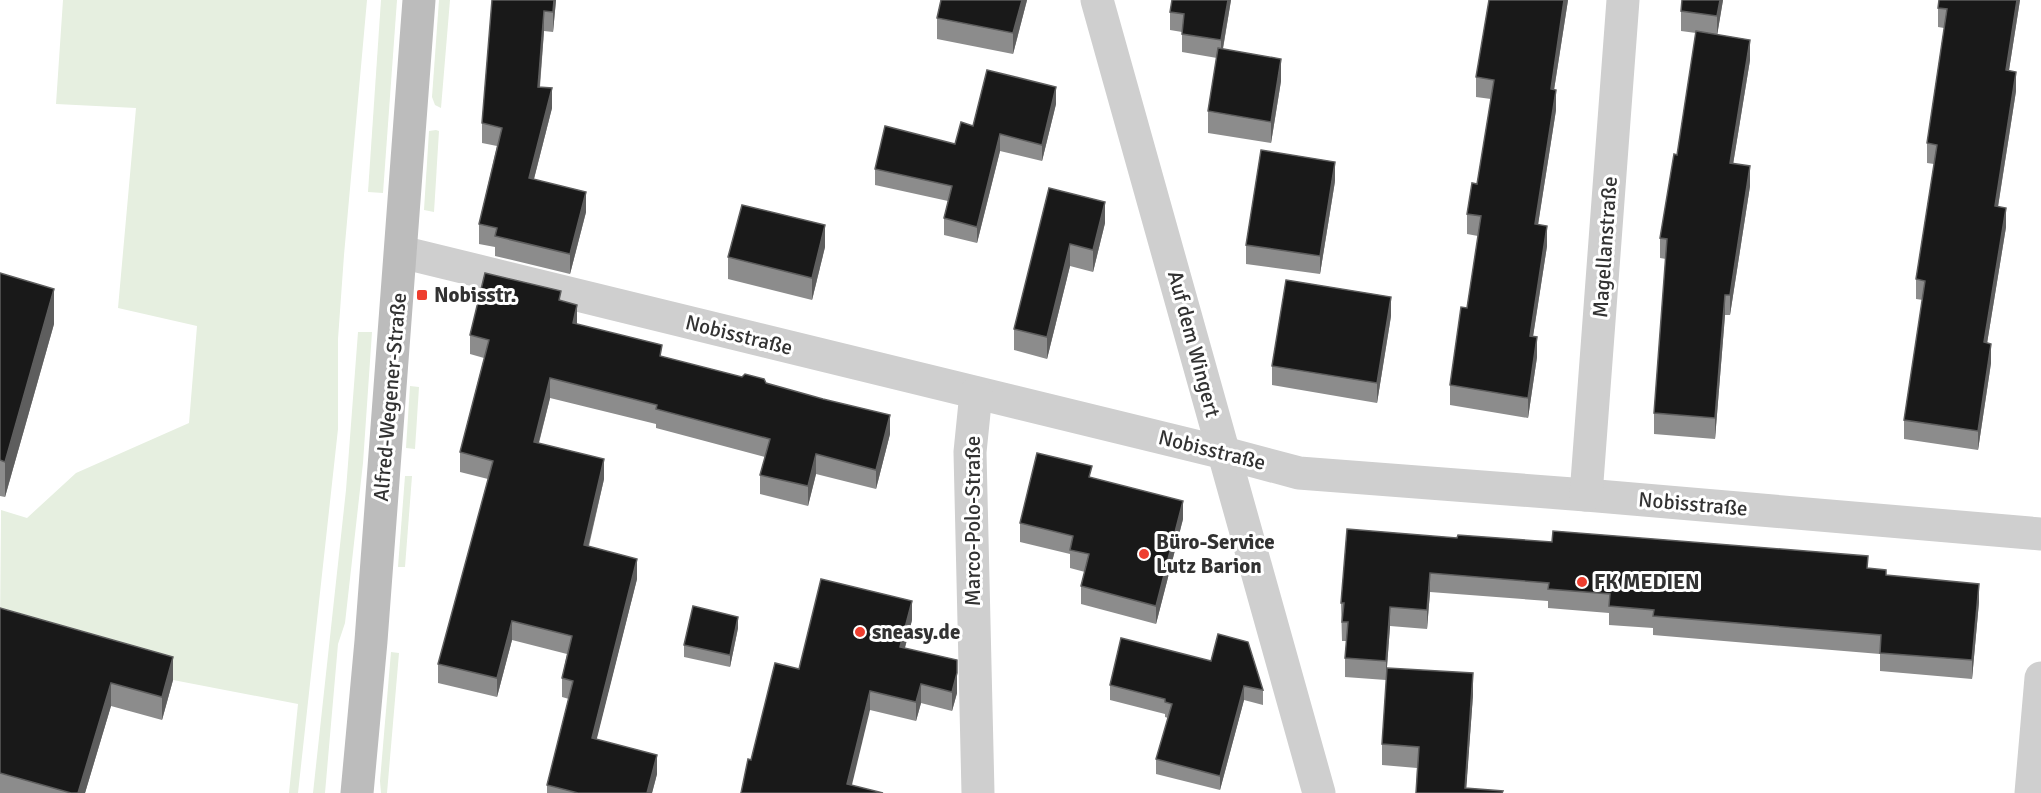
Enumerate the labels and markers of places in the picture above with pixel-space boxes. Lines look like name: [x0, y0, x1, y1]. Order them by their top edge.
place label: Nobisstr.: [434, 282, 516, 308]
marker: Nobisstr.: [415, 288, 429, 302]
place label: Büro-Service Lutz Barion: [1156, 529, 1275, 579]
marker: Büro-Service Lutz Barion: [1137, 547, 1151, 561]
place label: FK MEDIEN: [1594, 569, 1700, 595]
marker: FK MEDIEN: [1575, 575, 1589, 589]
place label: sneasy.de: [872, 619, 960, 645]
marker: sneasy.de: [853, 625, 867, 639]

